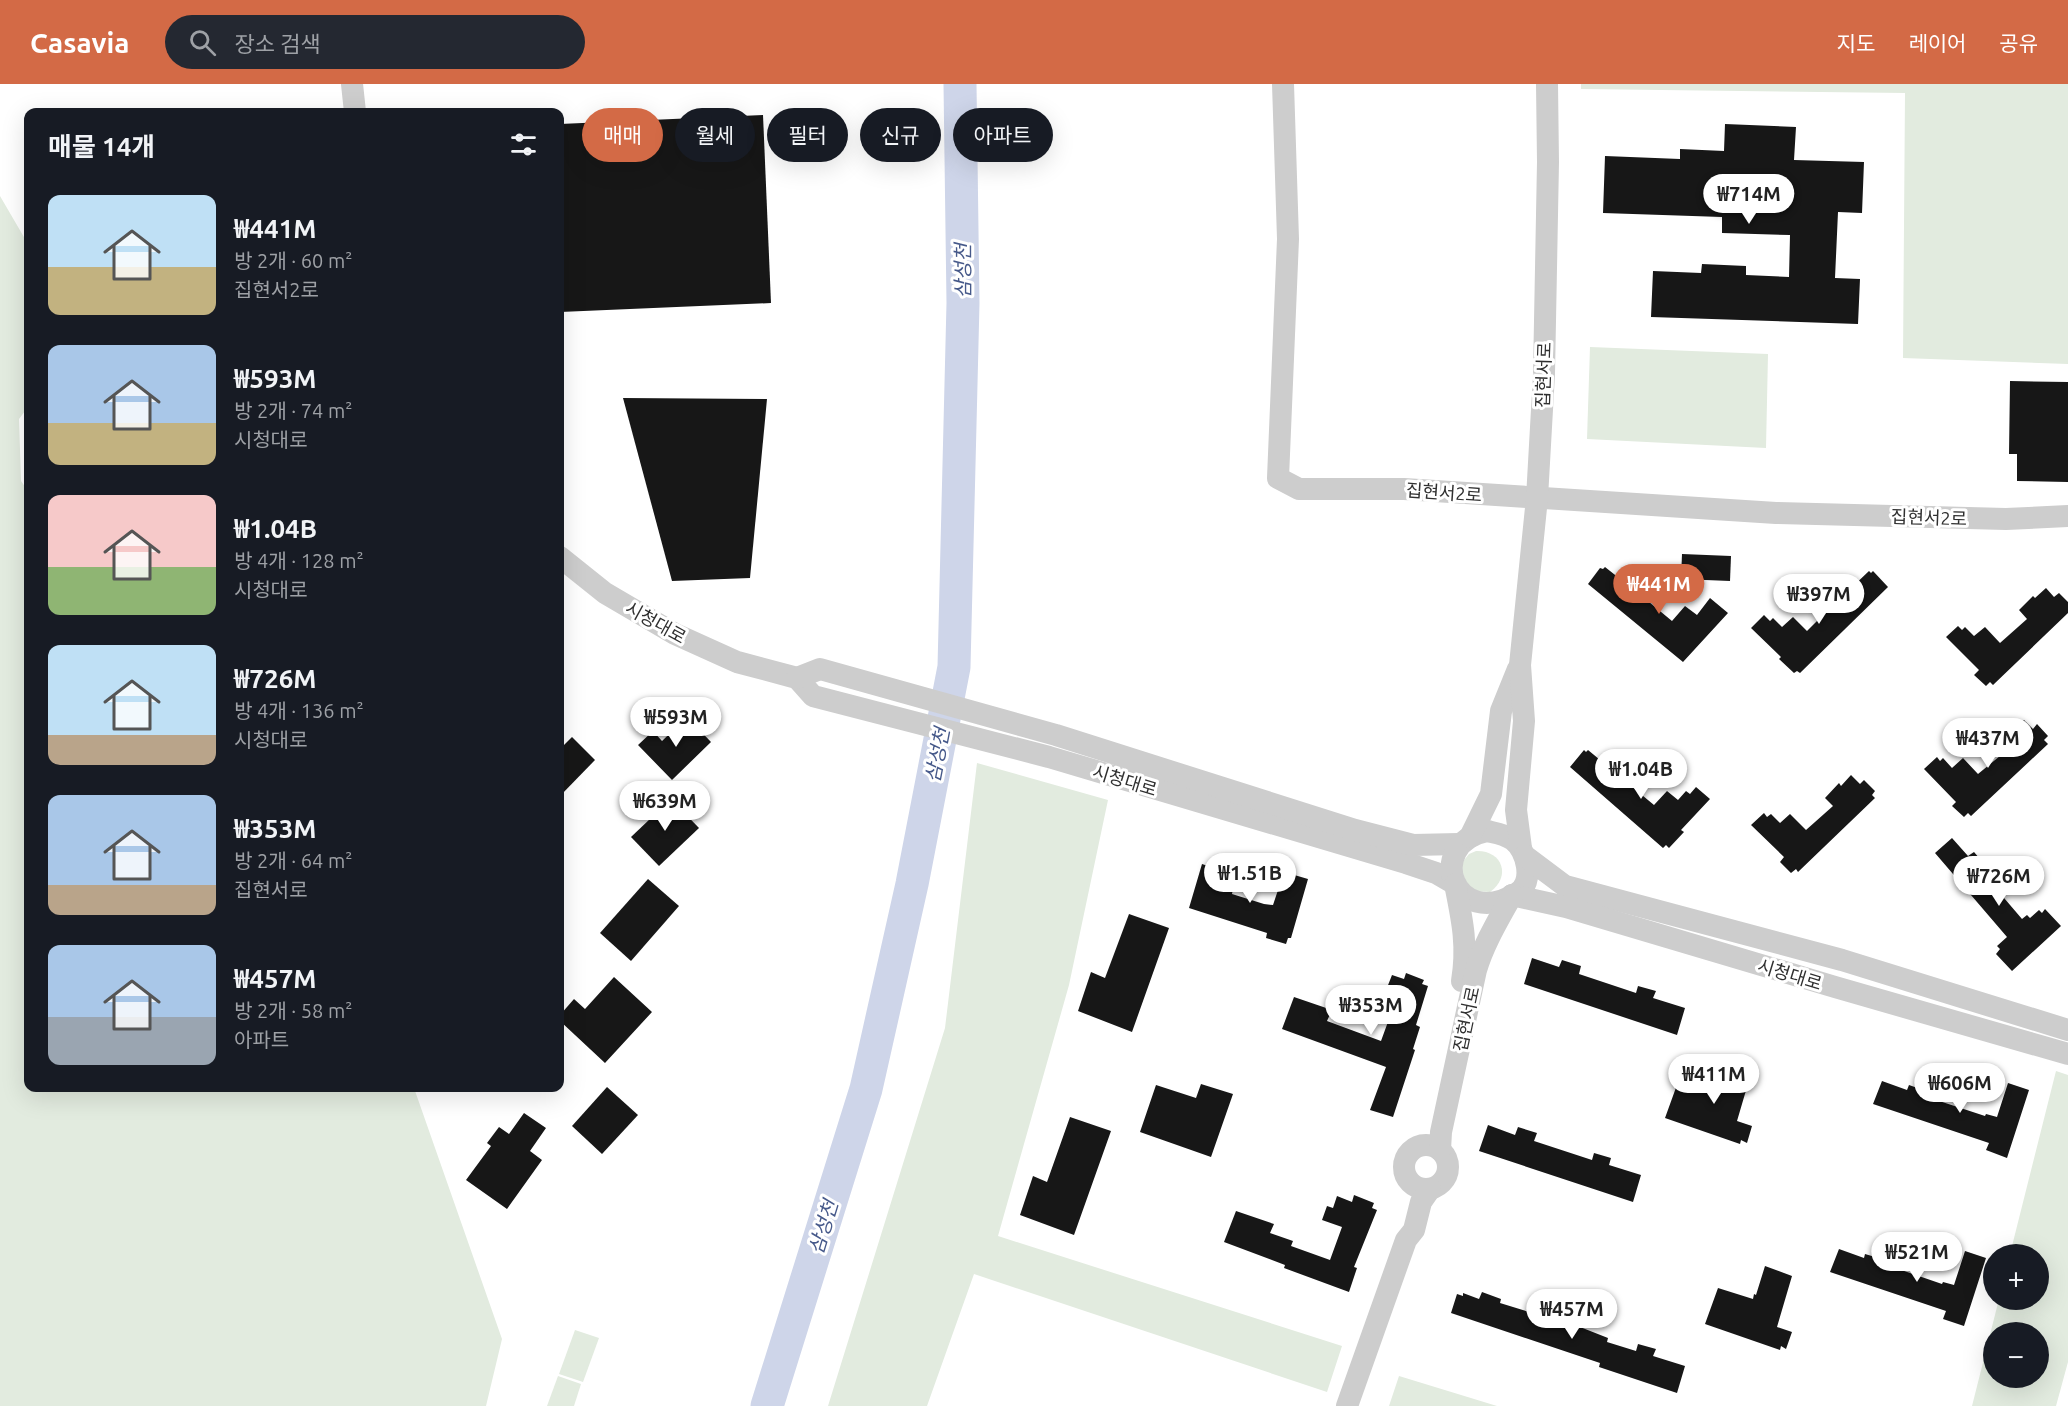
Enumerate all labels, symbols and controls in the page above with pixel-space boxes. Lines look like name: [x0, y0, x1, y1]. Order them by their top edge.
search box: [165, 15, 585, 69]
icon: search: [186, 26, 219, 59]
text: Casavia: [30, 27, 129, 58]
text: 장소 검색: [234, 31, 320, 56]
text: 지도: [1837, 31, 1875, 55]
text: 레이어: [1908, 31, 1966, 55]
text: 공유: [1999, 31, 2038, 55]
chip: 매매: [582, 108, 663, 162]
chip: 월세: [675, 108, 755, 162]
chip: 필터: [767, 108, 848, 162]
chip: 신규: [860, 108, 941, 162]
chip: 아파트: [953, 108, 1053, 162]
icon: filters: [507, 128, 540, 161]
text: 매물 14개: [48, 132, 155, 161]
pin: ₩714M: [1707, 174, 1791, 225]
text: ₩714M: [1717, 182, 1781, 205]
text: ₩441M: [234, 214, 316, 243]
icon: home: [96, 219, 168, 291]
water label: 삼성천: [951, 241, 974, 299]
text: 방 2개 · 60 m²: [234, 249, 352, 272]
text: 집현서2로: [234, 278, 319, 301]
street label: 집현서로: [1532, 342, 1554, 408]
text: ₩593M: [234, 364, 316, 393]
icon: home: [96, 369, 168, 441]
text: 방 2개 · 74 m²: [234, 399, 352, 422]
text: 시청대로: [234, 428, 308, 451]
street label: 집현서2로: [1405, 479, 1483, 505]
street label: 집현서2로: [1890, 506, 1968, 528]
text: ₩1.04B: [234, 514, 317, 543]
icon: home: [96, 519, 168, 591]
text: 방 4개 · 128 m²: [234, 549, 364, 572]
pin: ₩441M: [1617, 564, 1701, 615]
text: ₩441M: [1627, 572, 1691, 595]
pin: ₩397M: [1777, 574, 1861, 625]
text: 시청대로: [234, 578, 308, 601]
text: ₩397M: [1787, 582, 1851, 605]
street label: 시청대로: [622, 597, 690, 647]
text: ₩726M: [234, 664, 316, 693]
icon: home: [96, 669, 168, 741]
pin: ₩593M: [634, 697, 718, 748]
text: 방 4개 · 136 m²: [234, 699, 364, 722]
text: ₩593M: [644, 705, 708, 728]
pin: ₩437M: [1946, 718, 2030, 769]
water label: 삼성천: [920, 723, 954, 784]
text: ₩437M: [1956, 726, 2020, 749]
text: 시청대로: [234, 728, 308, 751]
pin: ₩1.04B: [1592, 749, 1690, 800]
text: ₩1.04B: [1609, 757, 1673, 780]
street label: 시청대로: [1090, 761, 1160, 799]
pin: ₩639M: [623, 781, 707, 832]
text: ₩639M: [633, 789, 697, 812]
text: ₩353M: [234, 814, 316, 843]
icon: home: [96, 819, 168, 891]
text: 방 2개 · 64 m²: [234, 849, 352, 872]
pin: ₩1.51B: [1201, 853, 1299, 904]
pin: ₩726M: [1957, 856, 2041, 907]
text: ₩1.51B: [1218, 861, 1282, 884]
text: ₩726M: [1967, 864, 2031, 887]
text: 집현서로: [234, 878, 308, 901]
street label: 시청대로: [1755, 955, 1825, 993]
text: ₩457M: [234, 964, 316, 993]
icon: home: [96, 969, 168, 1041]
pin: ₩353M: [1329, 985, 1413, 1036]
street label: 집현서로: [1449, 985, 1483, 1053]
text: ₩353M: [1339, 993, 1403, 1016]
text: 방 2개 · 58 m²: [234, 999, 352, 1022]
text: 아파트: [234, 1028, 289, 1051]
pin: ₩411M: [1672, 1054, 1756, 1105]
text: ₩411M: [1682, 1062, 1746, 1085]
pin: ₩606M: [1918, 1063, 2002, 1114]
text: ₩606M: [1928, 1071, 1992, 1094]
water label: 삼성천: [804, 1195, 843, 1257]
pin: ₩521M: [1875, 1232, 1959, 1283]
text: ₩521M: [1885, 1240, 1949, 1263]
map controls: [1983, 1244, 2049, 1388]
button: +: [1983, 1244, 2049, 1310]
pin: ₩457M: [1530, 1289, 1614, 1340]
text: ₩457M: [1540, 1297, 1604, 1320]
button: −: [1983, 1322, 2049, 1388]

